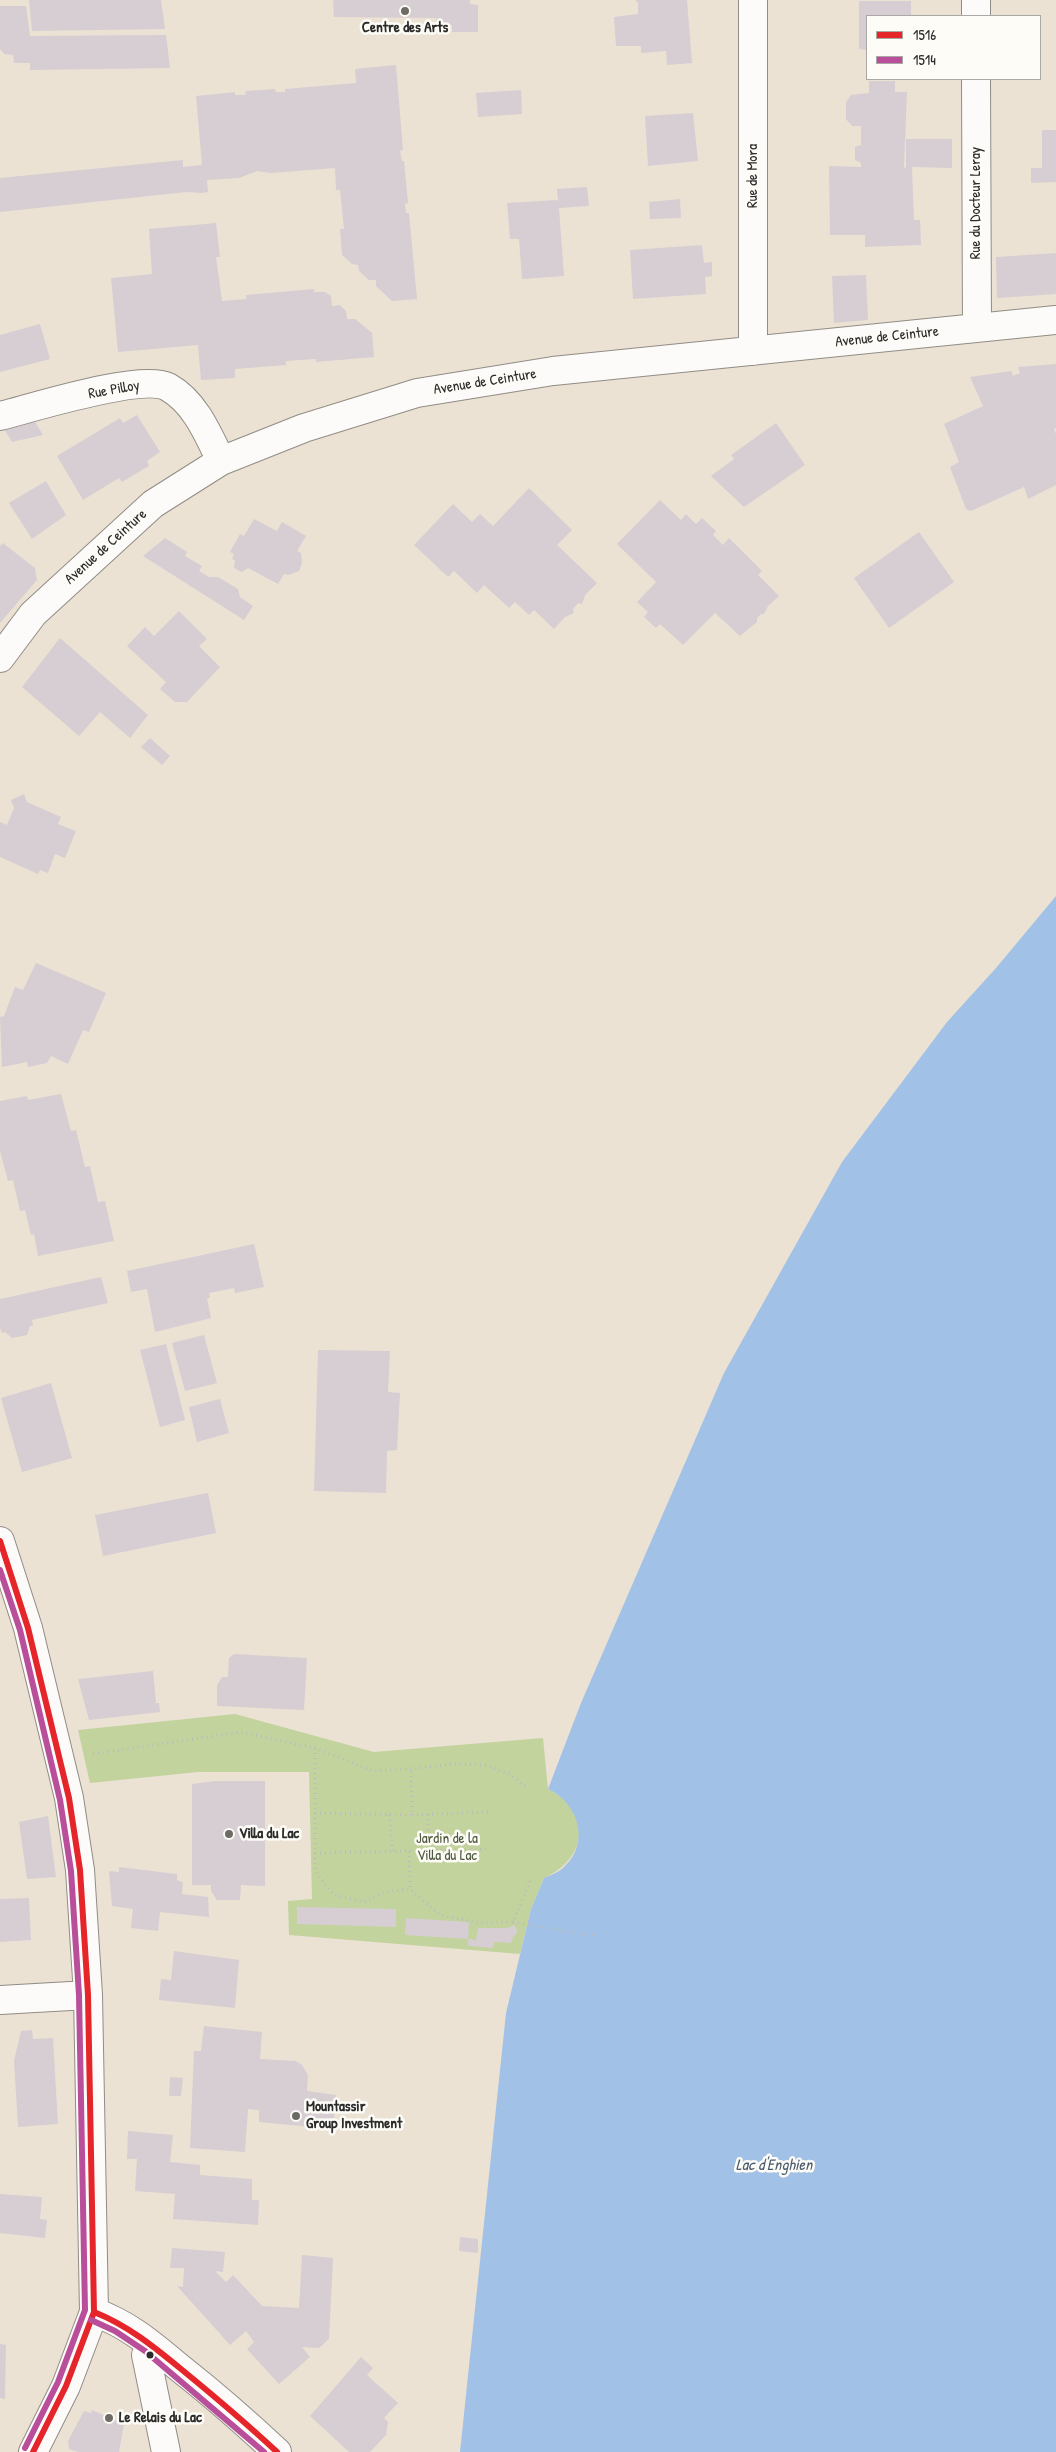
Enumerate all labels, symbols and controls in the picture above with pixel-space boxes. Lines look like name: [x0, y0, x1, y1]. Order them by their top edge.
marker: Centre des Arts: [399, 5, 411, 17]
legend: [866, 15, 1041, 80]
place label: Centre des Arts: [362, 19, 448, 37]
text: 1516: [913, 24, 936, 45]
text: 1514: [913, 49, 936, 70]
street label: Rue de Mora: [744, 144, 762, 208]
street label: Rue du Docteur Leray: [967, 147, 985, 259]
street label: Avenue de Ceinture: [834, 323, 940, 351]
street label: Avenue de Ceinture: [432, 365, 538, 399]
street label: Rue Pilloy: [87, 377, 141, 403]
street label: Avenue de Ceinture: [61, 506, 151, 588]
place label: Villa du Lac: [239, 1825, 299, 1843]
marker: Villa du Lac: [223, 1828, 235, 1840]
park label: Jardin de la Villa du Lac: [416, 1830, 478, 1865]
place label: Mountassir Group Investment: [306, 2098, 402, 2133]
marker: Mountassir Group Investment: [290, 2110, 302, 2122]
water label: Lac d'Enghien: [736, 2156, 812, 2176]
unlabelled marker: [145, 2350, 155, 2360]
place label: Le Relais du Lac: [119, 2409, 202, 2427]
marker: Le Relais du Lac: [103, 2412, 115, 2424]

